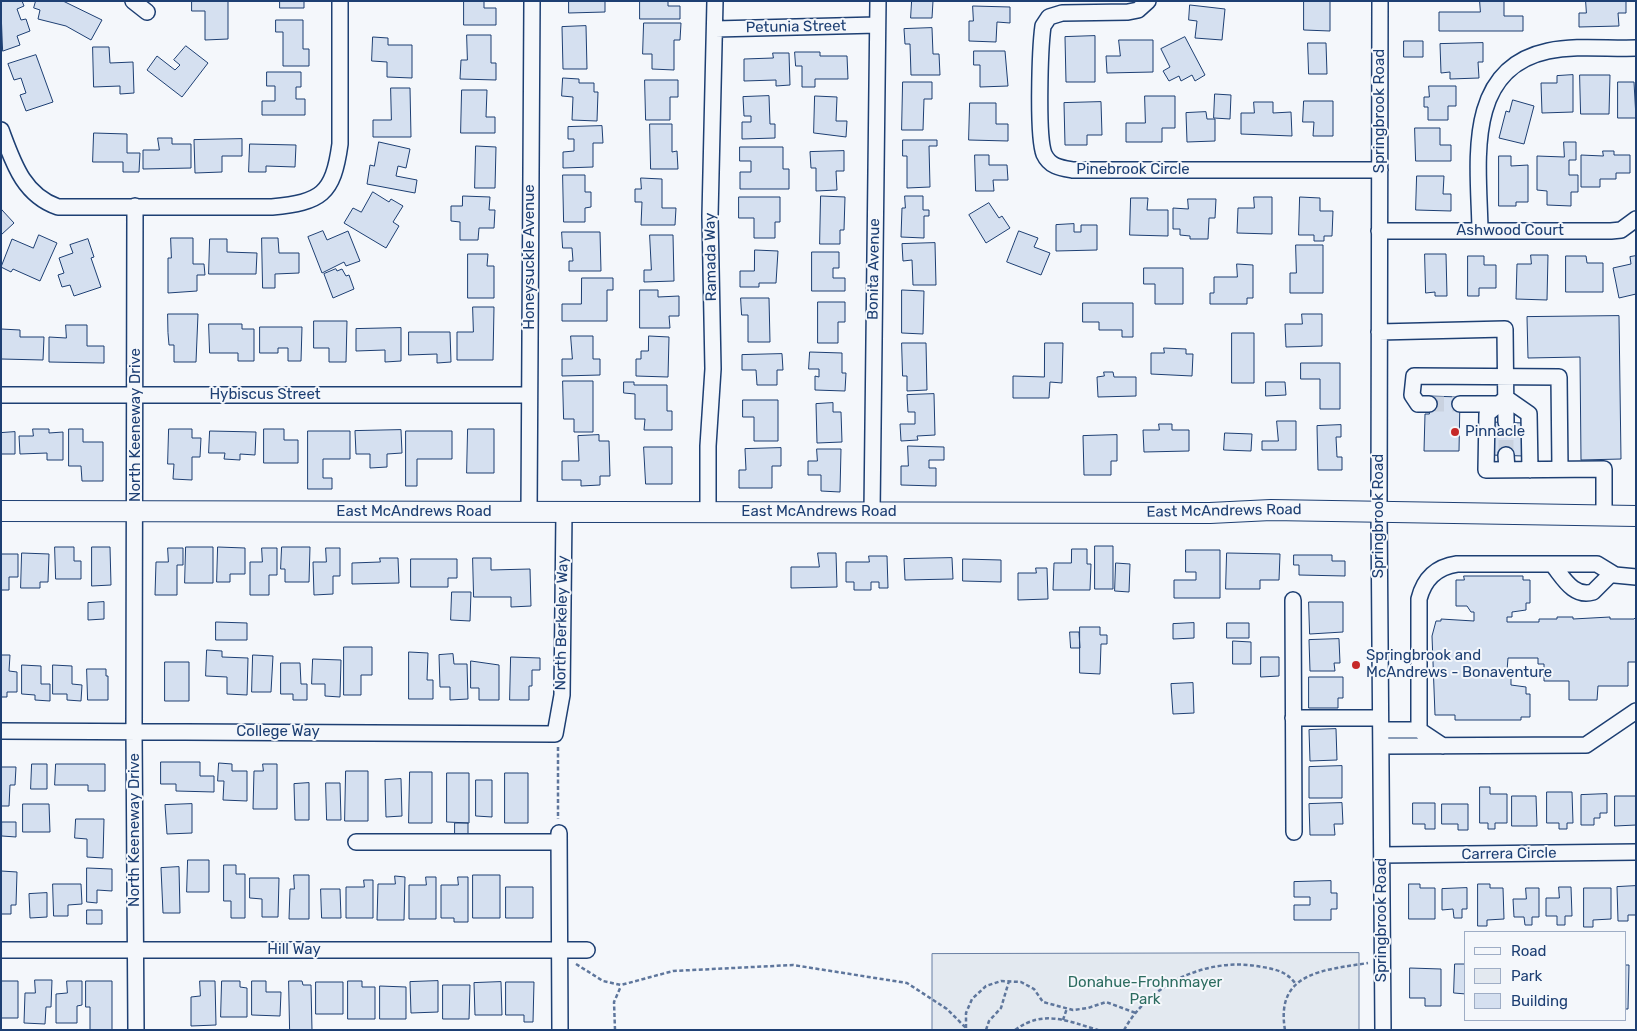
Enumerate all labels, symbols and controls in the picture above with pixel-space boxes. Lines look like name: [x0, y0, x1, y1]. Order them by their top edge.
street label: Petunia Street: [745, 17, 847, 37]
street label: Springbrook Road: [1371, 49, 1389, 173]
street label: Pinebrook Circle: [1076, 161, 1190, 179]
street label: Honeysuckle Avenue: [521, 184, 539, 330]
street label: Ramada Way: [701, 213, 721, 301]
street label: Bonita Avenue: [864, 218, 884, 320]
street label: Ashwood Court: [1456, 222, 1564, 240]
street label: North Keeneway Drive: [127, 348, 145, 502]
street label: Hybiscus Street: [209, 386, 321, 404]
place label: Pinnacle: [1465, 423, 1525, 441]
marker: Pinnacle: [1449, 426, 1461, 438]
street label: Springbrook Road: [1370, 454, 1388, 578]
street label: East McAndrews Road: [1146, 501, 1302, 521]
street label: East McAndrews Road: [336, 503, 492, 521]
street label: East McAndrews Road: [741, 503, 897, 521]
street label: North Berkeley Way: [552, 555, 572, 691]
place label: Springbrook and McAndrews - Bonaventure: [1366, 647, 1552, 682]
marker: Springbrook and McAndrews - Bonaventure: [1350, 659, 1362, 671]
street label: College Way: [236, 723, 320, 741]
street label: North Keeneway Drive: [126, 753, 144, 907]
street label: Carrera Circle: [1461, 844, 1557, 864]
street label: Springbrook Road: [1373, 858, 1391, 982]
legend: [1464, 931, 1627, 1021]
street label: Hill Way: [267, 941, 321, 959]
text: Road: [1511, 942, 1547, 960]
text: Park: [1511, 967, 1542, 985]
park label: Donahue-Frohnmayer Park: [1068, 974, 1222, 1009]
text: Building: [1511, 992, 1568, 1010]

